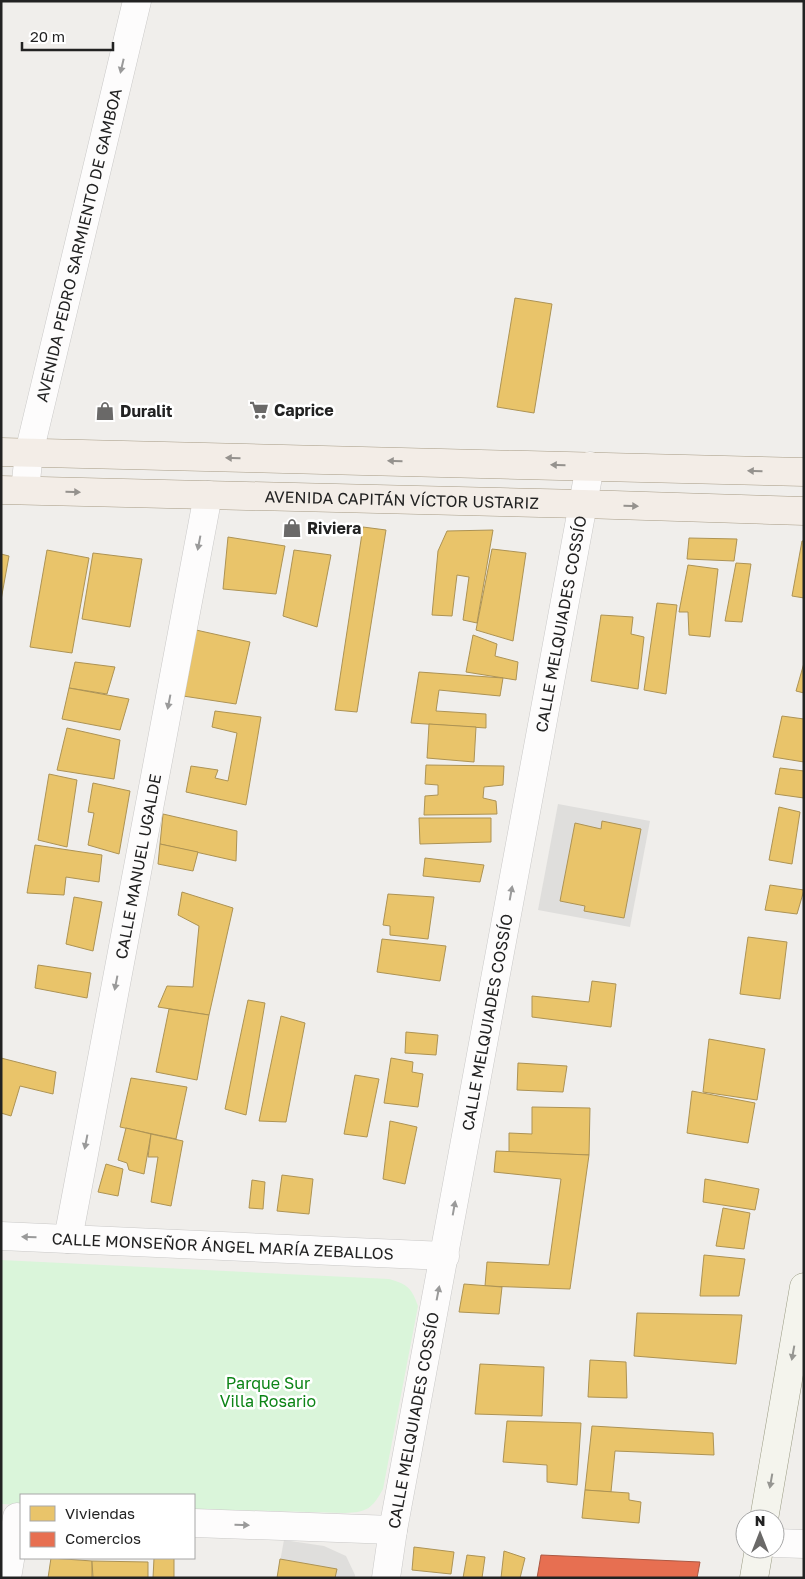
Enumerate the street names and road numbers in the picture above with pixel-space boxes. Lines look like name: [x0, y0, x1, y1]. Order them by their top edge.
street label: AVENIDA PEDRO SARMIENTO DE GAMBOA: [32, 86, 126, 404]
street label: AVENIDA CAPITÁN VÍCTOR USTARIZ: [264, 486, 539, 513]
street label: CALLE MELQUIADES COSSÍO: [531, 514, 591, 734]
street label: CALLE MANUEL UGALDE: [111, 772, 165, 961]
street label: CALLE MELQUIADES COSSÍO: [457, 912, 517, 1132]
street label: CALLE MONSEÑOR ÁNGEL MARÍA ZEBALLOS: [51, 1228, 394, 1264]
street label: CALLE MELQUIADES COSSÍO: [383, 1310, 443, 1530]

